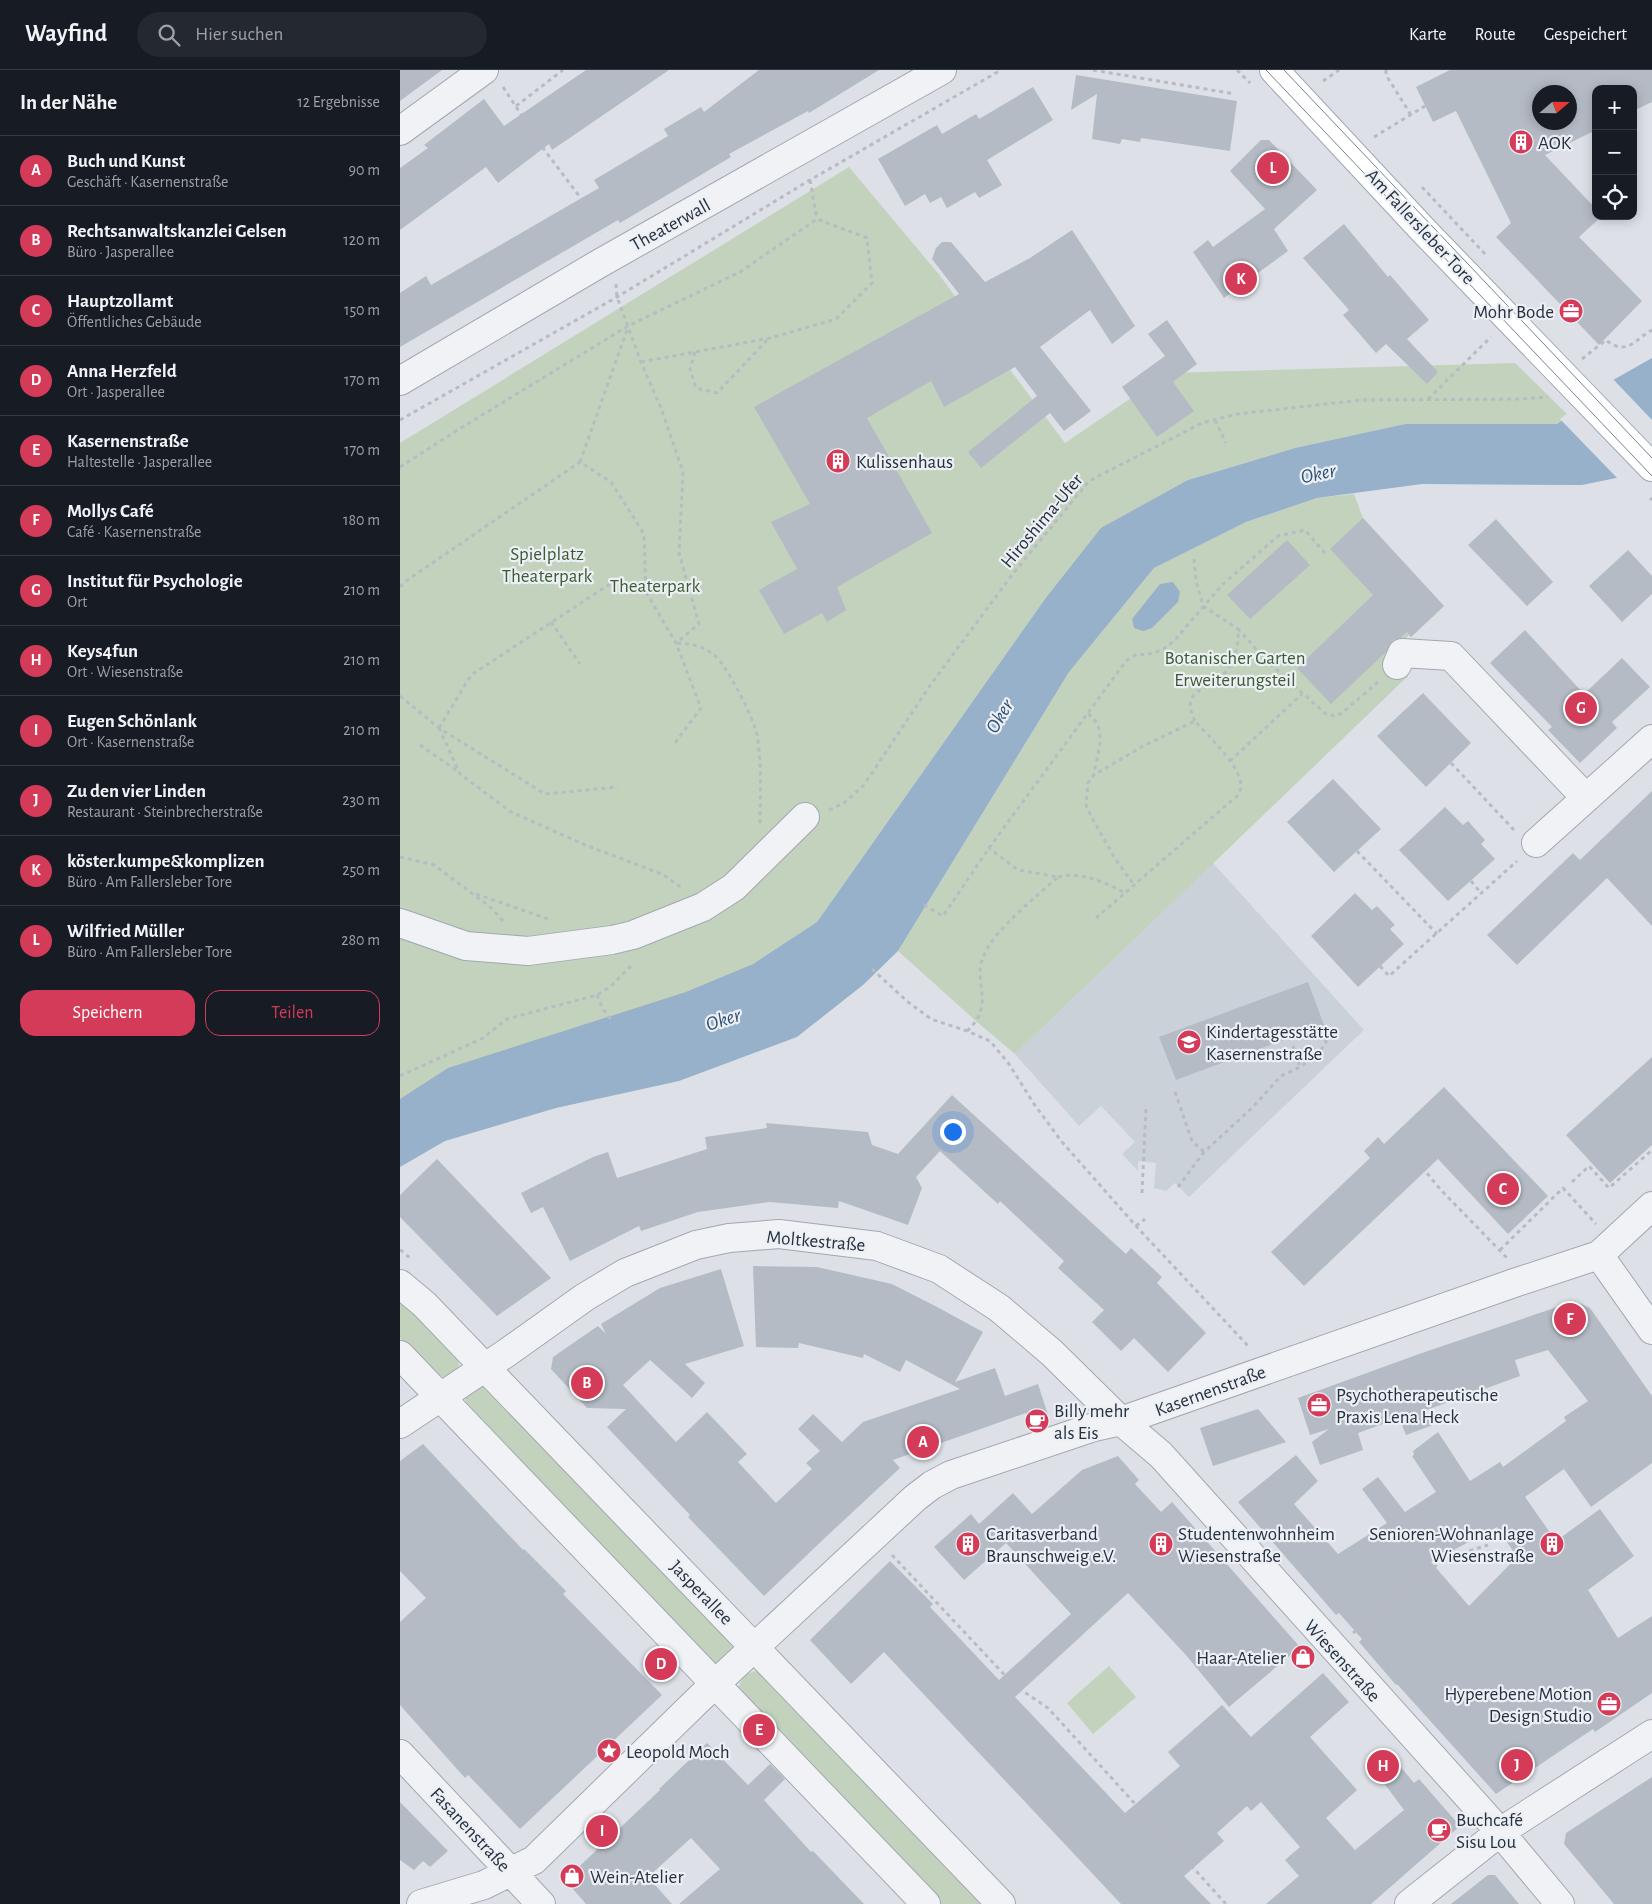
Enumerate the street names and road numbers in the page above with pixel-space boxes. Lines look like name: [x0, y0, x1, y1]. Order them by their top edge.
street label: Am Fallersleber Tore: [1362, 166, 1478, 288]
street label: Theaterwall: [628, 196, 714, 255]
street label: Hiroshima-Ufer: [998, 470, 1087, 572]
street label: Moltkestraße: [766, 1228, 866, 1255]
street label: Kasernenstraße: [1153, 1363, 1268, 1420]
street label: Jasperallee: [666, 1557, 736, 1629]
street label: Wiesenstraße: [1300, 1616, 1383, 1706]
street label: Fasanenstraße: [426, 1784, 514, 1876]

